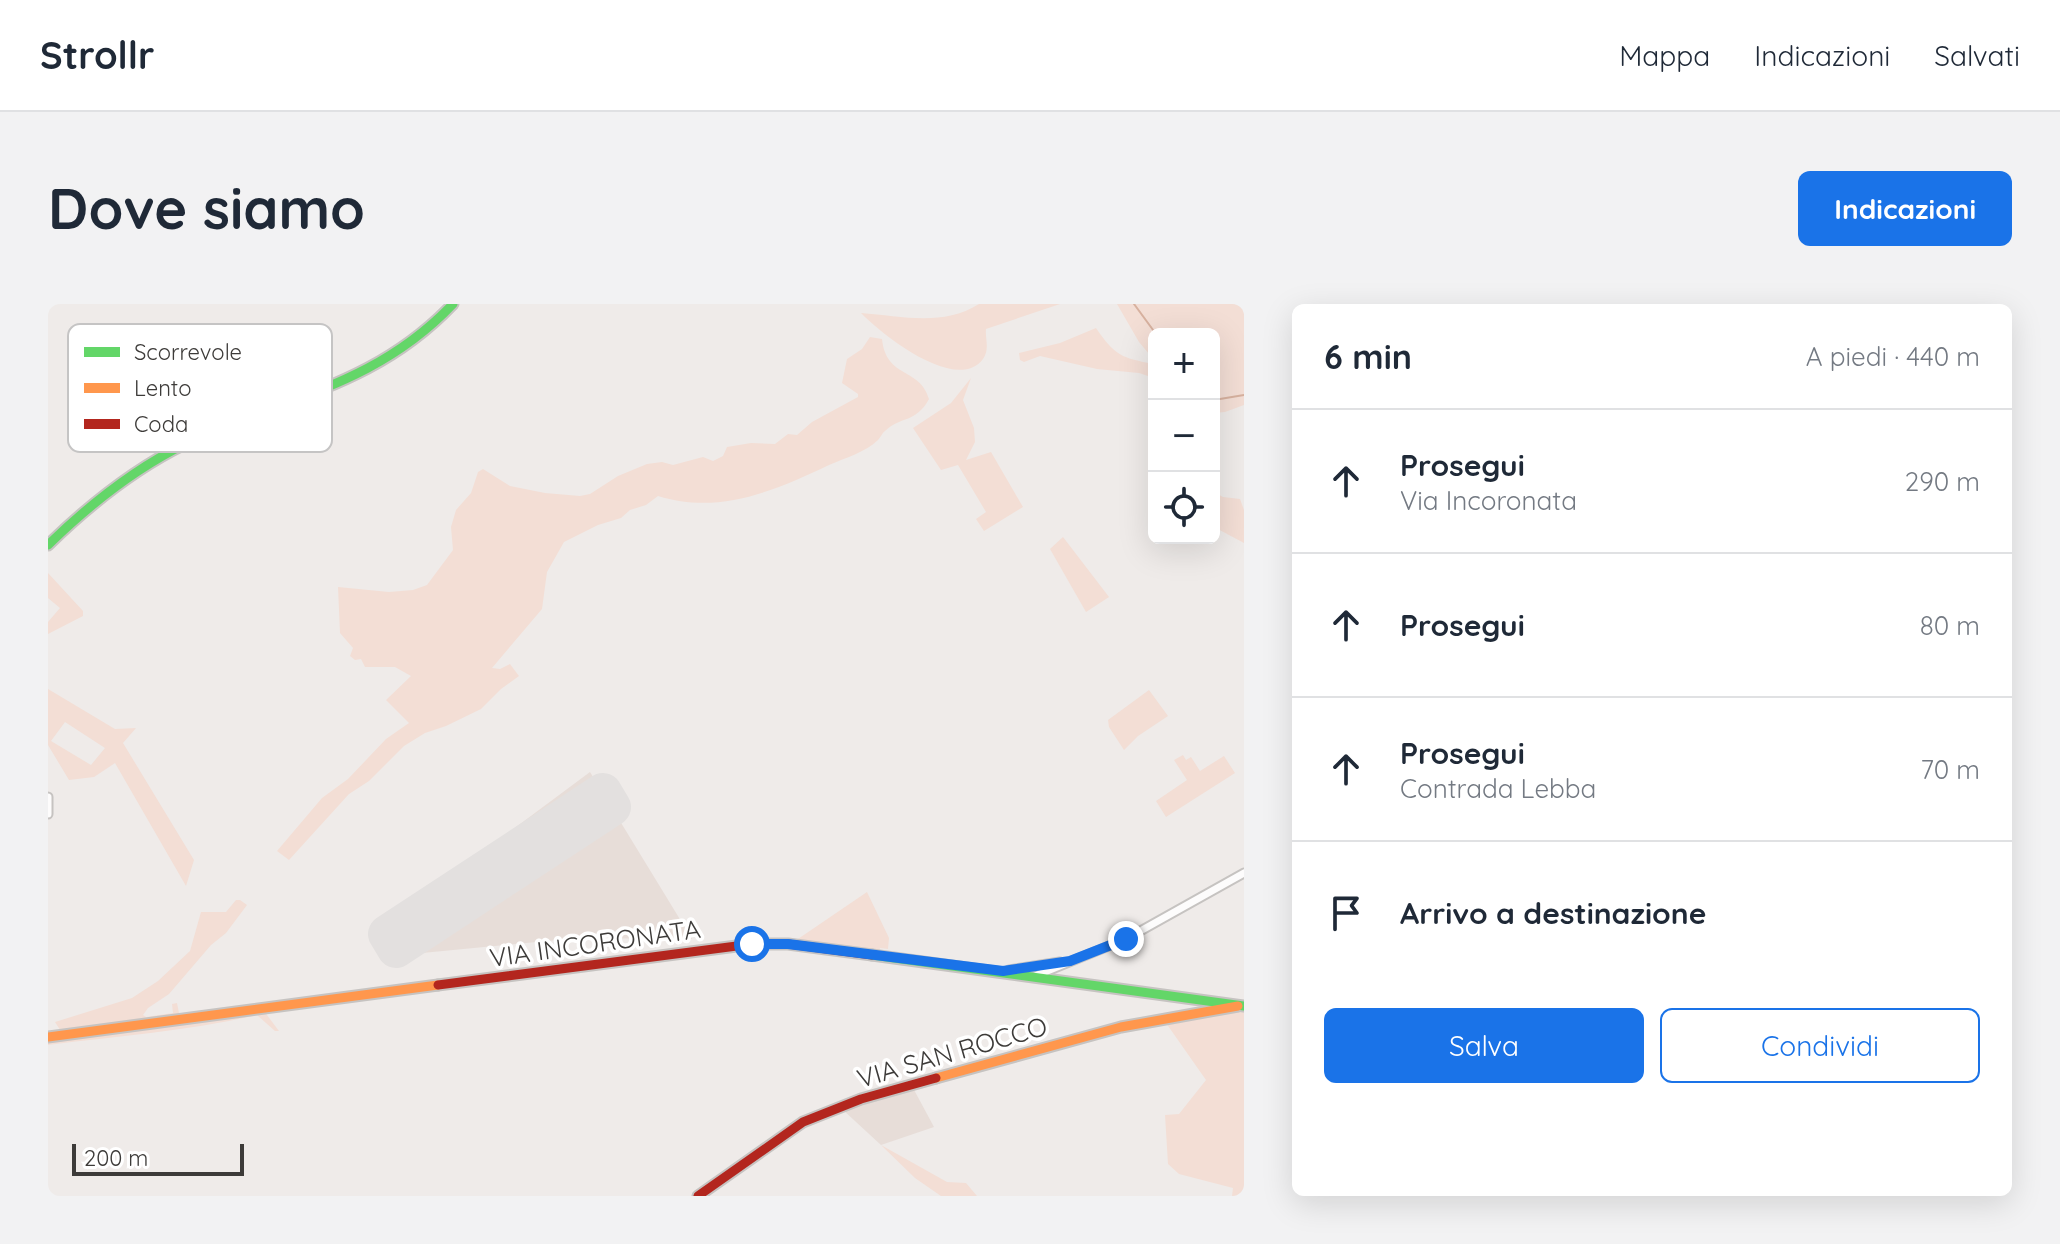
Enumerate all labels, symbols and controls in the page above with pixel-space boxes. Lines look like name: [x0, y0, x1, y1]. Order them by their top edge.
text: Strollr: [40, 31, 155, 79]
text: Mappa: [1619, 38, 1710, 73]
text: Indicazioni: [1754, 38, 1890, 73]
text: Salvati: [1934, 38, 2020, 73]
button: Indicazioni: [1798, 171, 2012, 246]
text: Dove siamo: [48, 173, 365, 243]
legend: [68, 324, 332, 452]
map controls: [1148, 328, 1220, 544]
button: +: [1148, 328, 1220, 400]
text: 6 min: [1324, 335, 1412, 378]
text: Scorrevole: [134, 338, 242, 366]
text: A piedi · 440 m: [1806, 340, 1980, 373]
text: Lento: [134, 374, 192, 402]
button: −: [1148, 400, 1220, 472]
text: Coda: [134, 410, 188, 438]
text: Prosegui: [1400, 446, 1525, 484]
icon: ahead: [1324, 459, 1368, 503]
text: 290 m: [1905, 465, 1980, 498]
button: locate: [1148, 472, 1220, 544]
text: Via Incoronata: [1400, 484, 1577, 517]
icon: ahead: [1324, 603, 1368, 647]
text: Prosegui: [1400, 606, 1525, 644]
text: 80 m: [1920, 609, 1980, 642]
text: Prosegui: [1400, 734, 1525, 772]
icon: ahead: [1324, 747, 1368, 791]
text: 70 m: [1920, 753, 1980, 786]
text: Contrada Lebba: [1400, 772, 1596, 805]
icon: arrive: [1324, 891, 1368, 935]
text: Arrivo a destinazione: [1400, 894, 1706, 932]
street label: VIA INCORONATA: [487, 912, 703, 974]
route end: [1108, 921, 1144, 957]
route start: [734, 926, 770, 962]
button: Salva: [1324, 1008, 1644, 1083]
button: Condividi: [1660, 1008, 1980, 1083]
street label: VIA SAN ROCCO: [853, 1009, 1051, 1095]
scale bar: [72, 1140, 244, 1176]
text: 200 m: [84, 1144, 148, 1172]

